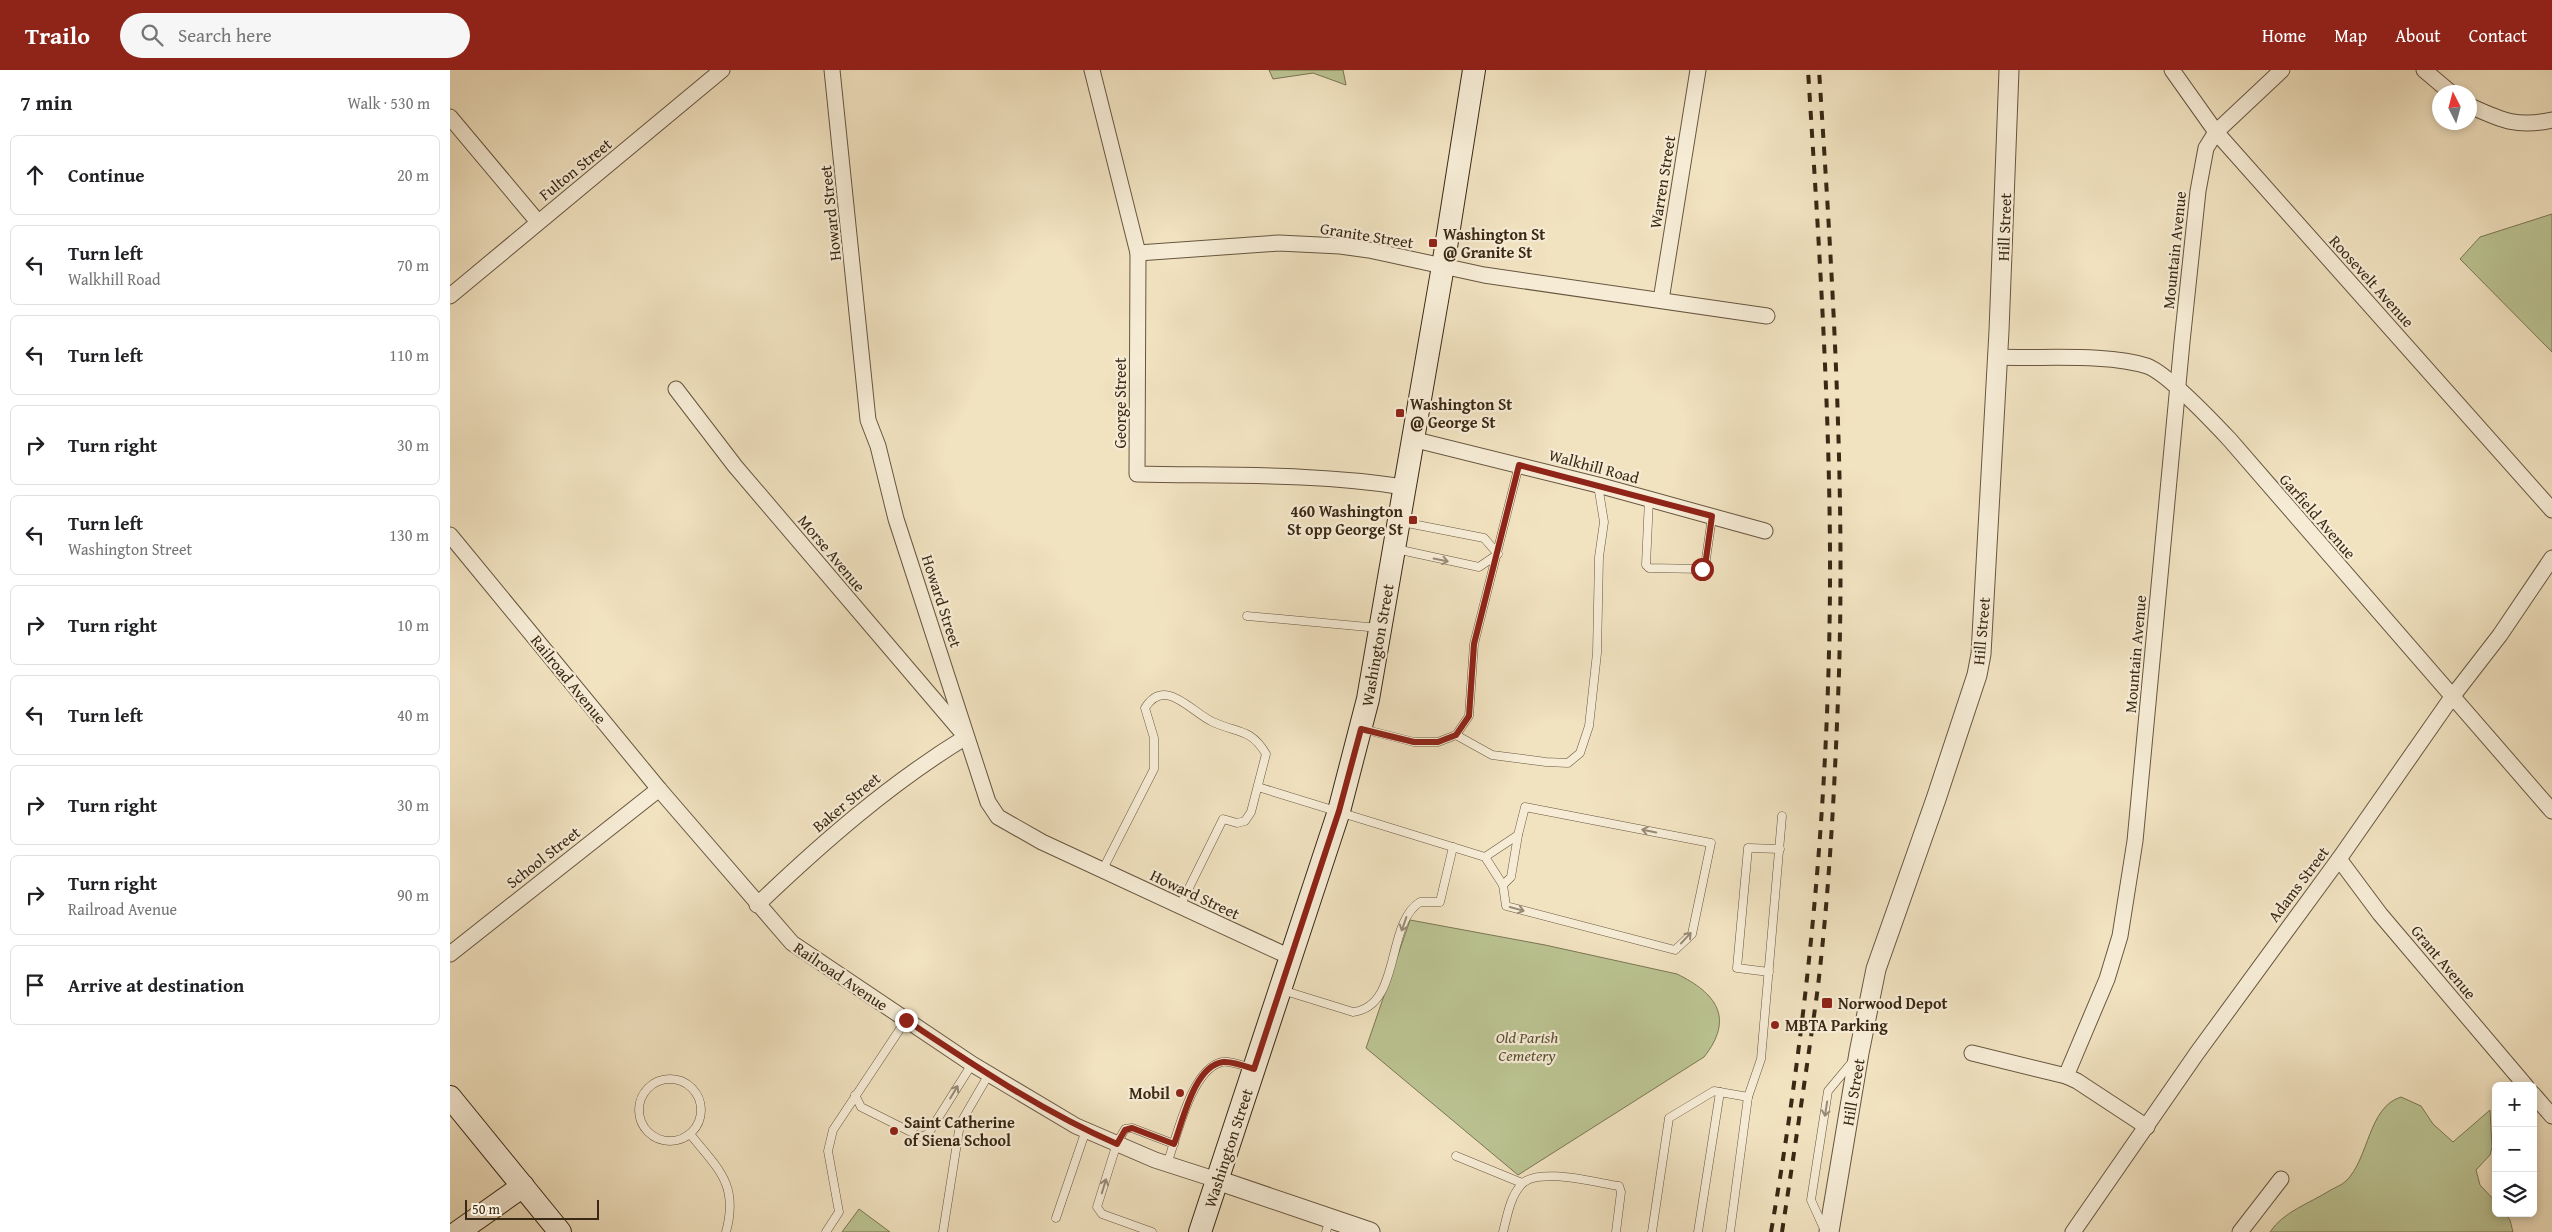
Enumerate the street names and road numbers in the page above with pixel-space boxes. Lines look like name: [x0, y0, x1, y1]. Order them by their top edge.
street label: Fulton Street: [533, 132, 617, 206]
street label: Warren Street: [1643, 133, 1681, 230]
street label: Howard Street: [813, 164, 847, 262]
street label: Mountain Avenue: [2156, 190, 2192, 310]
street label: Hill Street: [1991, 192, 2017, 261]
street label: Granite Street: [1319, 216, 1416, 254]
street label: Roosevelt Avenue: [2324, 229, 2420, 333]
street label: George Street: [1108, 357, 1132, 449]
street label: Walkhill Road: [1546, 442, 1642, 490]
street label: Garfield Avenue: [2274, 468, 2362, 564]
street label: Morse Avenue: [792, 509, 872, 597]
street label: Howard Street: [916, 552, 968, 651]
street label: Washington Street: [1354, 581, 1400, 708]
street label: Mountain Avenue: [2118, 594, 2152, 714]
street label: Hill Street: [1966, 596, 1996, 666]
street label: Railroad Avenue: [525, 629, 613, 729]
street label: Baker Street: [807, 766, 886, 838]
street label: School Street: [501, 820, 586, 894]
street label: Adams Street: [2262, 841, 2335, 927]
street label: Howard Street: [1146, 863, 1244, 925]
street label: Grant Avenue: [2406, 920, 2482, 1004]
street label: Railroad Avenue: [789, 936, 893, 1016]
street label: Hill Street: [1835, 1056, 1871, 1128]
street label: Washington Street: [1197, 1085, 1259, 1211]

